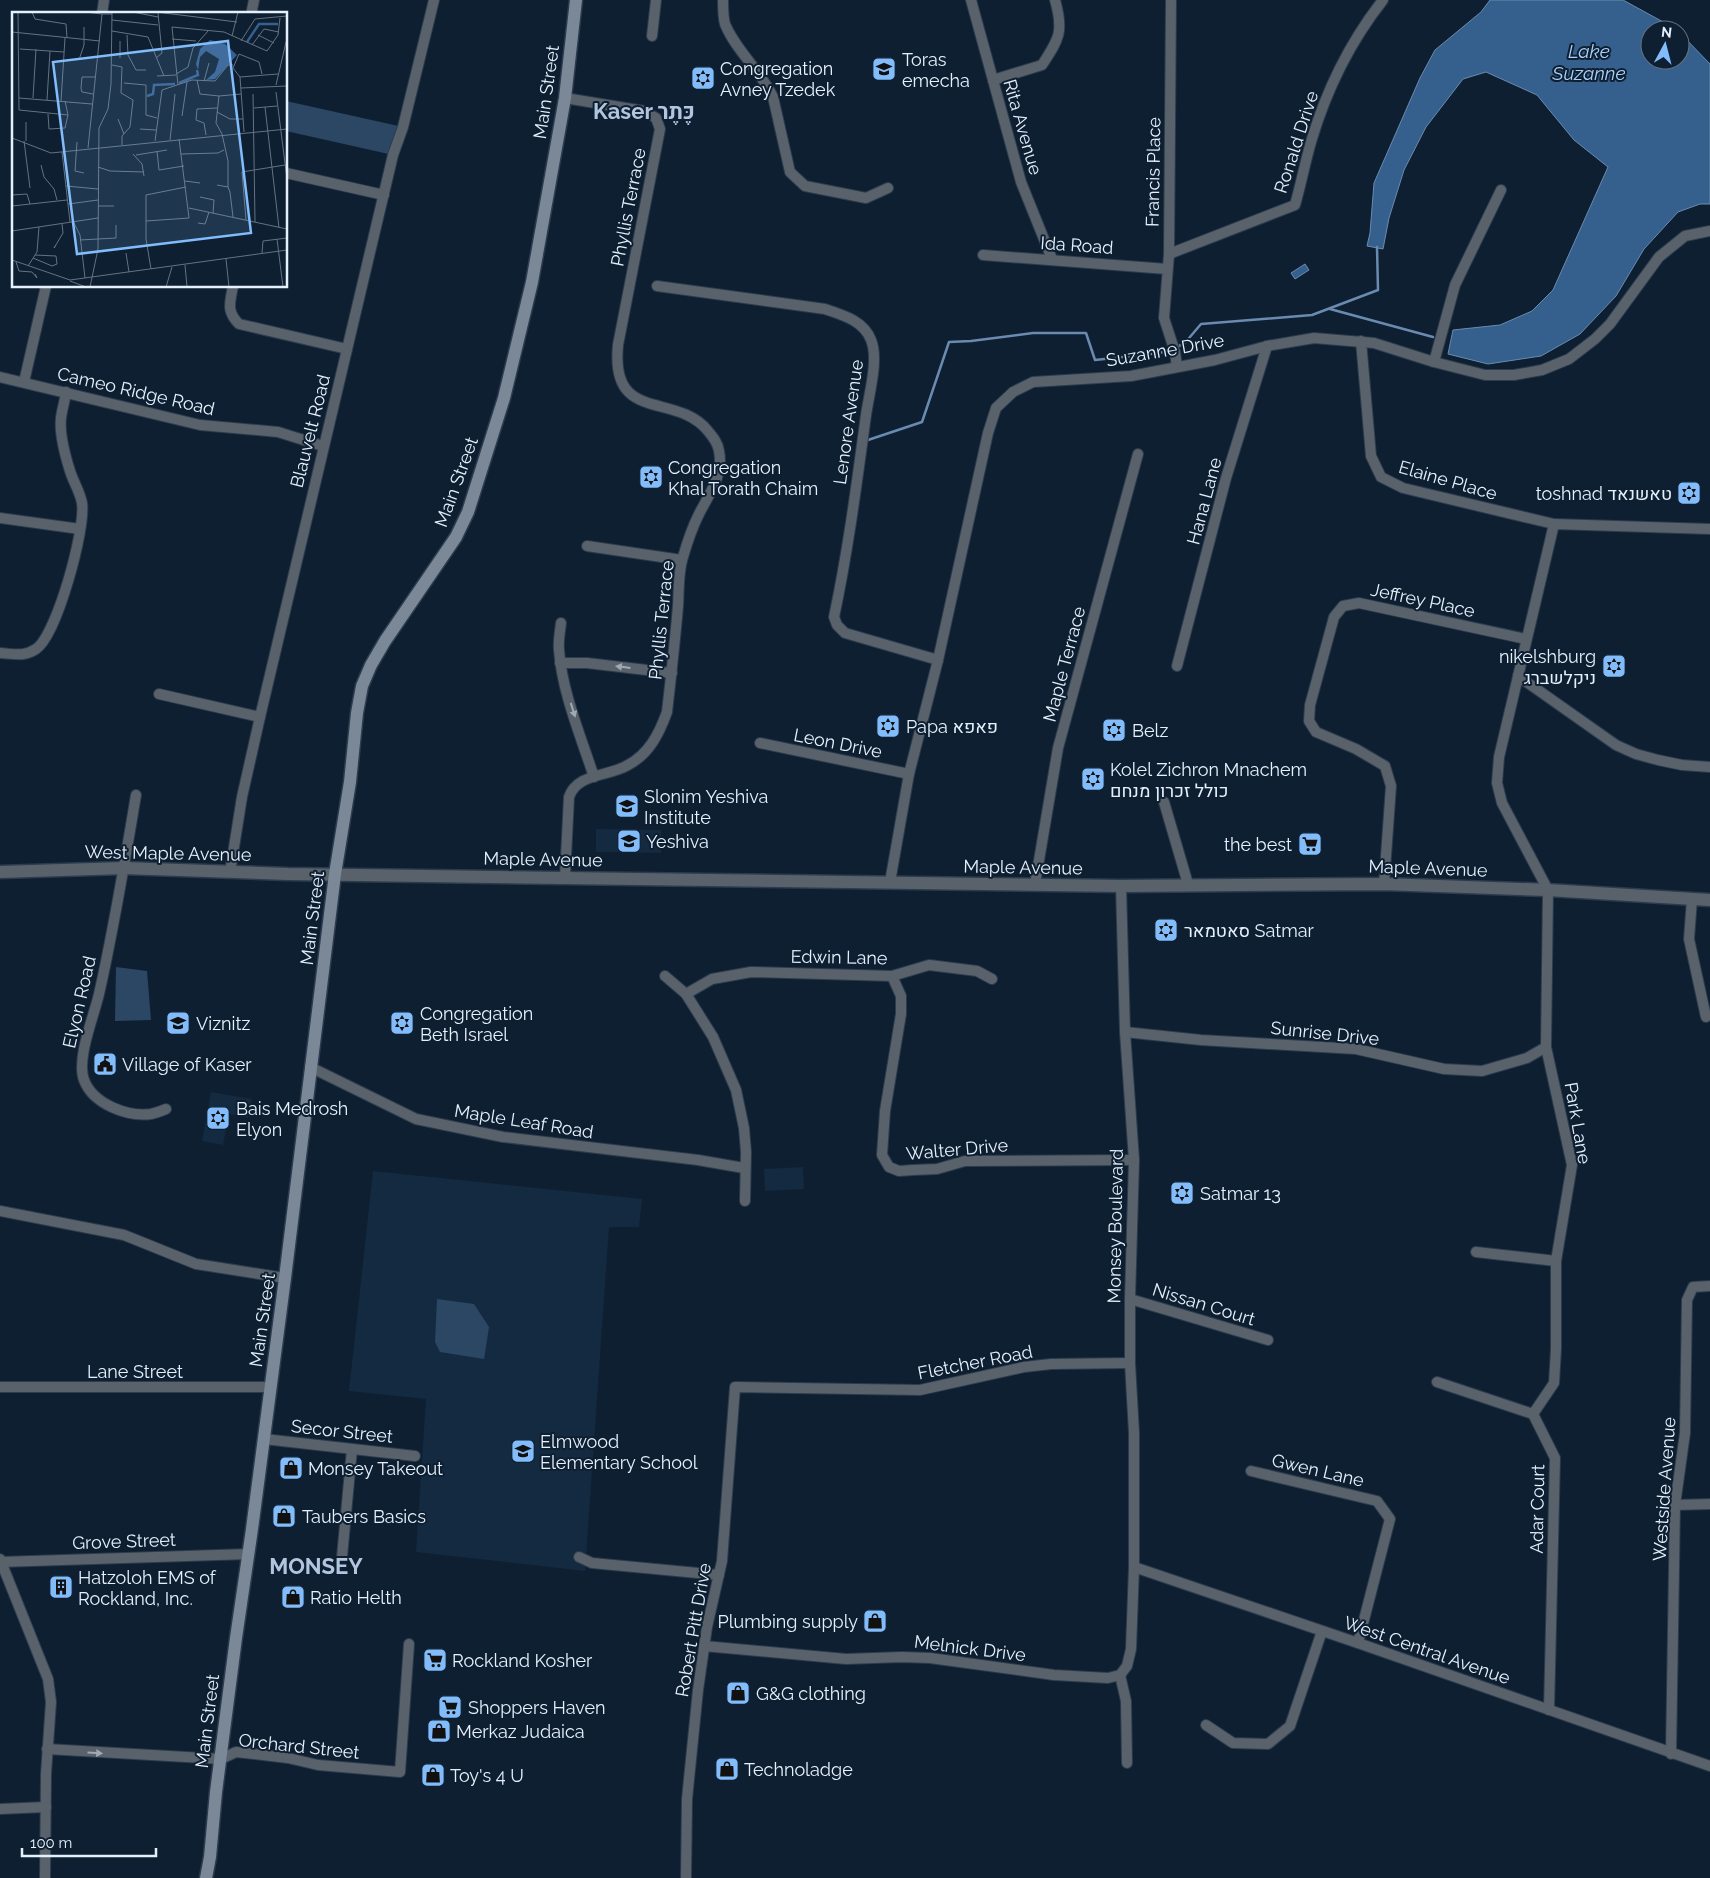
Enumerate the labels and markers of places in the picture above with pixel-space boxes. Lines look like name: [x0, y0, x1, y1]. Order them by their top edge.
place label: Toras emecha: [902, 49, 970, 91]
school or university icon: Toras emecha: [871, 56, 897, 82]
place label: Congregation Avney Tzedek: [720, 58, 836, 100]
synagogue icon: Congregation Avney Tzedek: [690, 65, 716, 91]
place label: Congregation Khal Torath Chaim: [668, 457, 818, 499]
synagogue icon: Congregation Khal Torath Chaim: [638, 464, 664, 490]
synagogue icon: toshnad טאשנאד: [1676, 480, 1702, 506]
place label: toshnad טאשנאד: [1536, 483, 1672, 504]
place label: nikelshburg ניקלשברג: [1499, 646, 1596, 688]
synagogue icon: nikelshburg ניקלשברג: [1601, 653, 1627, 679]
synagogue icon: Papa פאפא: [875, 713, 901, 739]
place label: Papa פאפא: [906, 716, 998, 737]
synagogue icon: Belz: [1101, 717, 1127, 743]
place label: Belz: [1132, 720, 1168, 741]
place label: Kolel Zichron Mnachem כולל זכרון מנחם: [1110, 759, 1307, 801]
synagogue icon: Kolel Zichron Mnachem כולל זכרון מנחם: [1080, 766, 1106, 792]
place label: Slonim Yeshiva Institute: [644, 786, 768, 828]
school or university icon: Slonim Yeshiva Institute: [614, 793, 640, 819]
school or university icon: Yeshiva: [616, 828, 642, 854]
place label: Yeshiva: [646, 831, 709, 852]
supermarket icon: the best: [1297, 831, 1323, 857]
place label: the best: [1224, 834, 1292, 855]
synagogue icon: סאטמאר Satmar: [1153, 917, 1179, 943]
place label: סאטמאר Satmar: [1184, 920, 1315, 941]
place label: Congregation Beth Israel: [420, 1003, 533, 1045]
school or university icon: Viznitz: [165, 1010, 191, 1036]
synagogue icon: Congregation Beth Israel: [389, 1010, 415, 1036]
place label: Viznitz: [196, 1013, 250, 1034]
public building icon: Village of Kaser: [92, 1051, 118, 1077]
place label: Village of Kaser: [122, 1054, 252, 1075]
place label: Bais Medrosh Elyon: [236, 1098, 348, 1140]
synagogue icon: Bais Medrosh Elyon: [205, 1105, 231, 1131]
synagogue icon: Satmar 13: [1169, 1180, 1195, 1206]
place label: Satmar 13: [1200, 1183, 1281, 1204]
place label: Elmwood Elementary School: [540, 1431, 698, 1473]
school or university icon: Elmwood Elementary School: [510, 1438, 536, 1464]
shop icon: Monsey Takeout: [278, 1455, 304, 1481]
place label: Monsey Takeout: [308, 1458, 443, 1479]
shop icon: Taubers Basics: [271, 1503, 297, 1529]
place label: Taubers Basics: [302, 1506, 426, 1527]
place label: Hatzoloh EMS of Rockland, Inc.: [78, 1567, 217, 1609]
building icon: Hatzoloh EMS of Rockland, Inc.: [48, 1574, 74, 1600]
shop icon: Ratio Helth: [280, 1584, 306, 1610]
place label: Ratio Helth: [310, 1587, 402, 1608]
shop icon: Plumbing supply: [862, 1608, 888, 1634]
place label: Plumbing supply: [717, 1611, 858, 1632]
supermarket icon: Rockland Kosher: [422, 1647, 448, 1673]
place label: Rockland Kosher: [452, 1650, 593, 1671]
shop icon: G&G clothing: [725, 1680, 751, 1706]
place label: G&G clothing: [756, 1683, 866, 1704]
supermarket icon: Shoppers Haven: [437, 1694, 463, 1720]
place label: Shoppers Haven: [468, 1697, 606, 1718]
shop icon: Merkaz Judaica: [426, 1718, 452, 1744]
place label: Merkaz Judaica: [456, 1721, 585, 1742]
shop icon: Technoladge: [714, 1756, 740, 1782]
place label: Technoladge: [744, 1759, 853, 1780]
shop icon: Toy's 4 U: [420, 1762, 446, 1788]
place label: Toy's 4 U: [450, 1765, 524, 1786]

